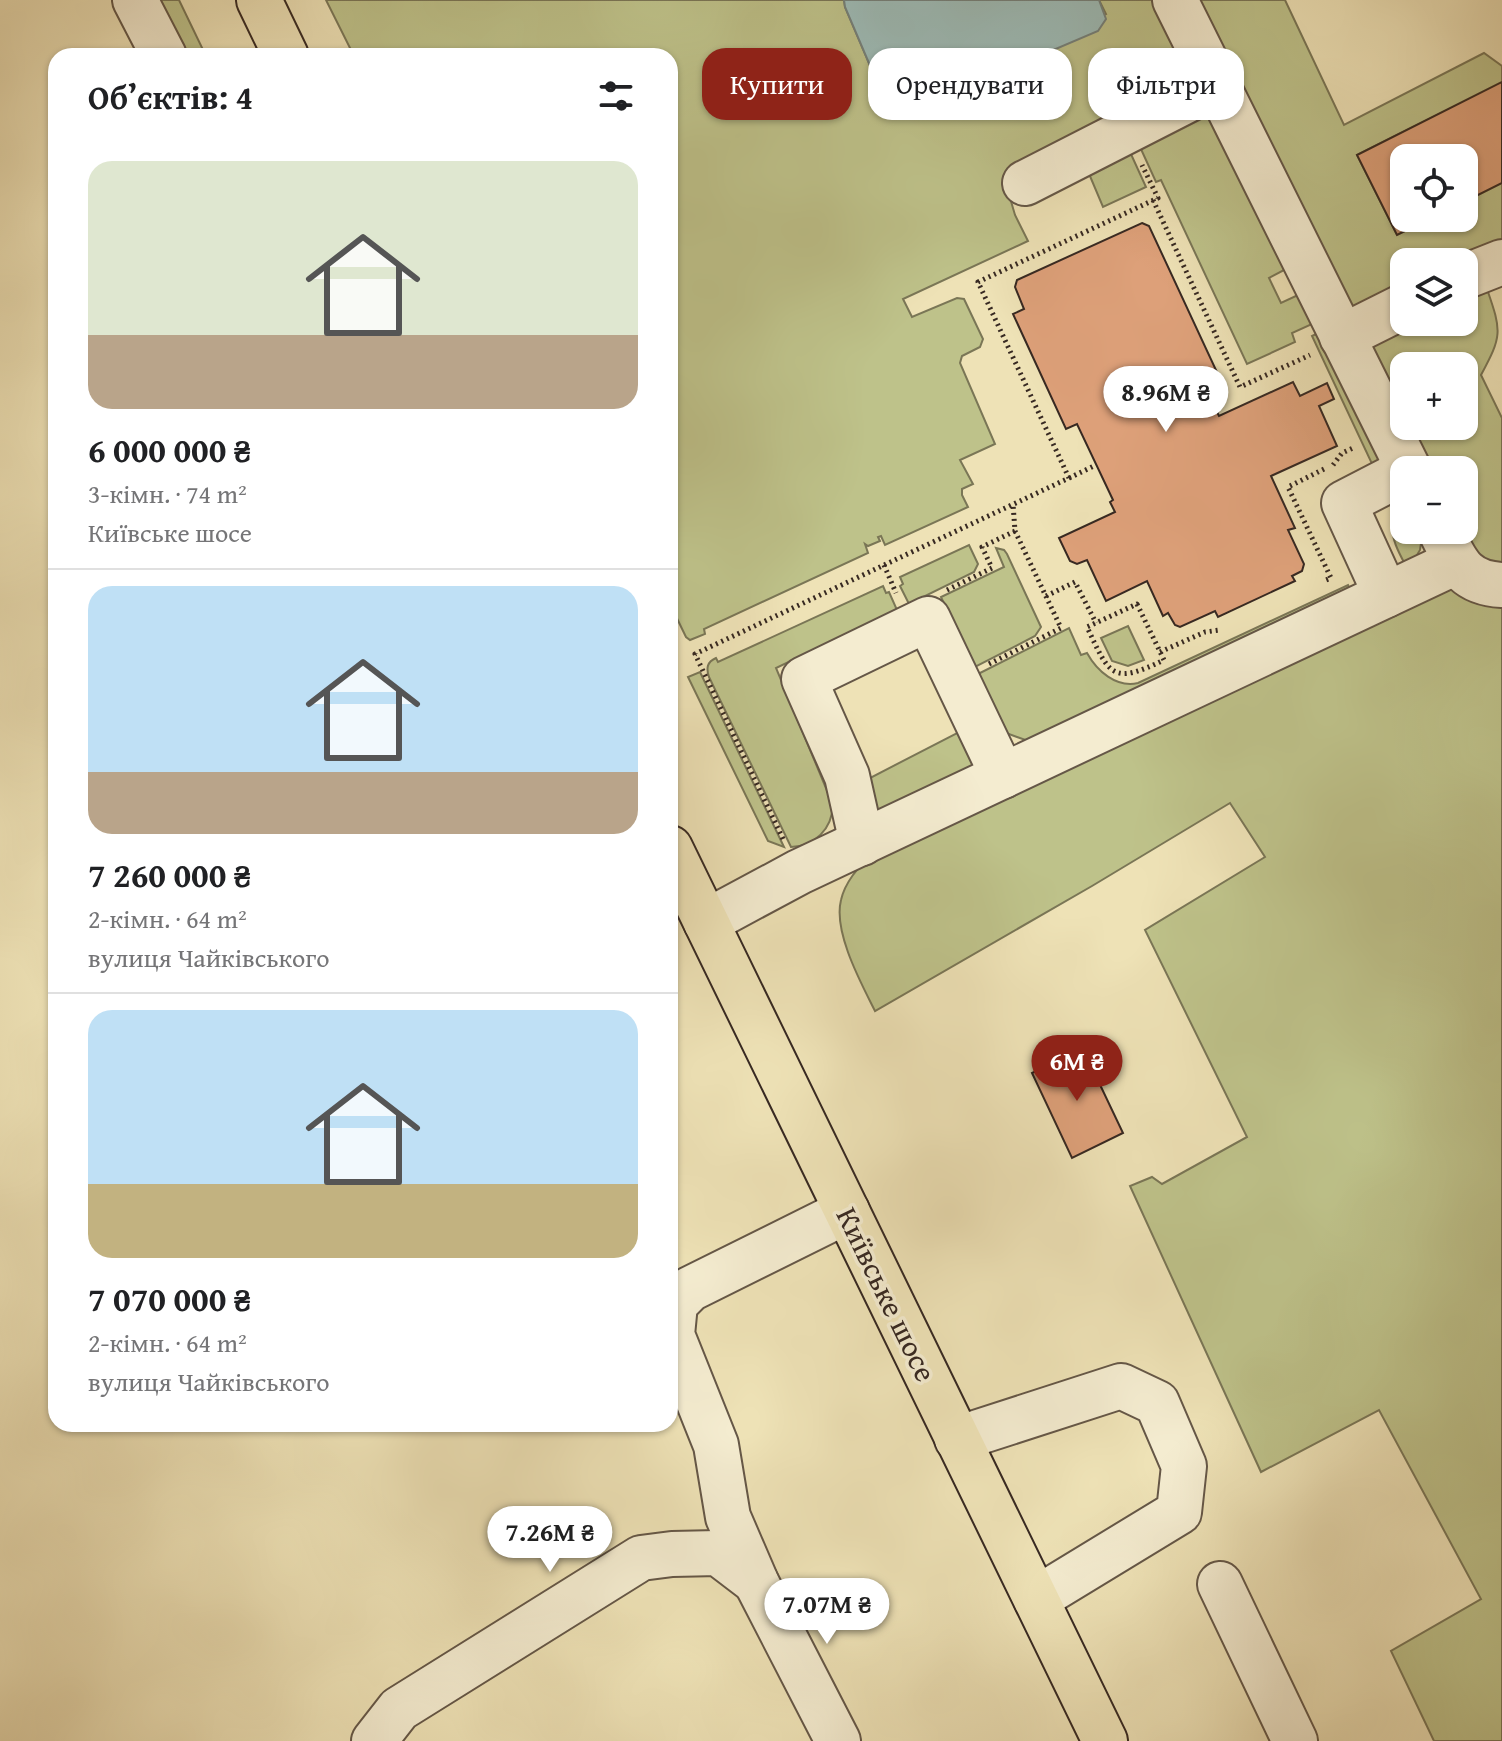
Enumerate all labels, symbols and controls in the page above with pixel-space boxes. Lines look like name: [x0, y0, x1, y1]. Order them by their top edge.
chip: Купити: [702, 48, 852, 120]
chip: Орендувати: [868, 48, 1072, 120]
chip: Фільтри: [1088, 48, 1244, 120]
text: Об’єктів: 4: [88, 72, 253, 121]
icon: filters: [594, 74, 638, 118]
map controls: [1390, 144, 1478, 544]
button: locate: [1390, 144, 1478, 232]
icon: home: [291, 213, 435, 357]
button: layers: [1390, 248, 1478, 336]
button: +: [1390, 352, 1478, 440]
pin: 8.96M ₴: [1092, 366, 1240, 434]
text: 8.96M ₴: [1121, 372, 1211, 411]
text: 6 000 000 ₴: [88, 425, 251, 474]
button: −: [1390, 456, 1478, 544]
text: 3-кімн. · 74 m²: [88, 474, 247, 513]
text: Київське шосе: [88, 513, 252, 552]
icon: home: [291, 638, 435, 782]
text: 7 260 000 ₴: [88, 850, 251, 899]
text: 2-кімн. · 64 m²: [88, 899, 247, 938]
text: вулиця Чайківського: [88, 938, 330, 977]
pin: 6M ₴: [1030, 1035, 1124, 1103]
text: 6M ₴: [1049, 1041, 1105, 1080]
icon: home: [291, 1062, 435, 1206]
street label: Київське шосе: [826, 1199, 948, 1389]
text: 7 070 000 ₴: [88, 1274, 251, 1323]
text: 2-кімн. · 64 m²: [88, 1323, 247, 1362]
text: вулиця Чайківського: [88, 1362, 330, 1401]
pin: 7.26M ₴: [476, 1506, 624, 1574]
text: 7.26M ₴: [505, 1512, 595, 1551]
pin: 7.07M ₴: [753, 1578, 901, 1646]
text: 7.07M ₴: [782, 1584, 872, 1623]

